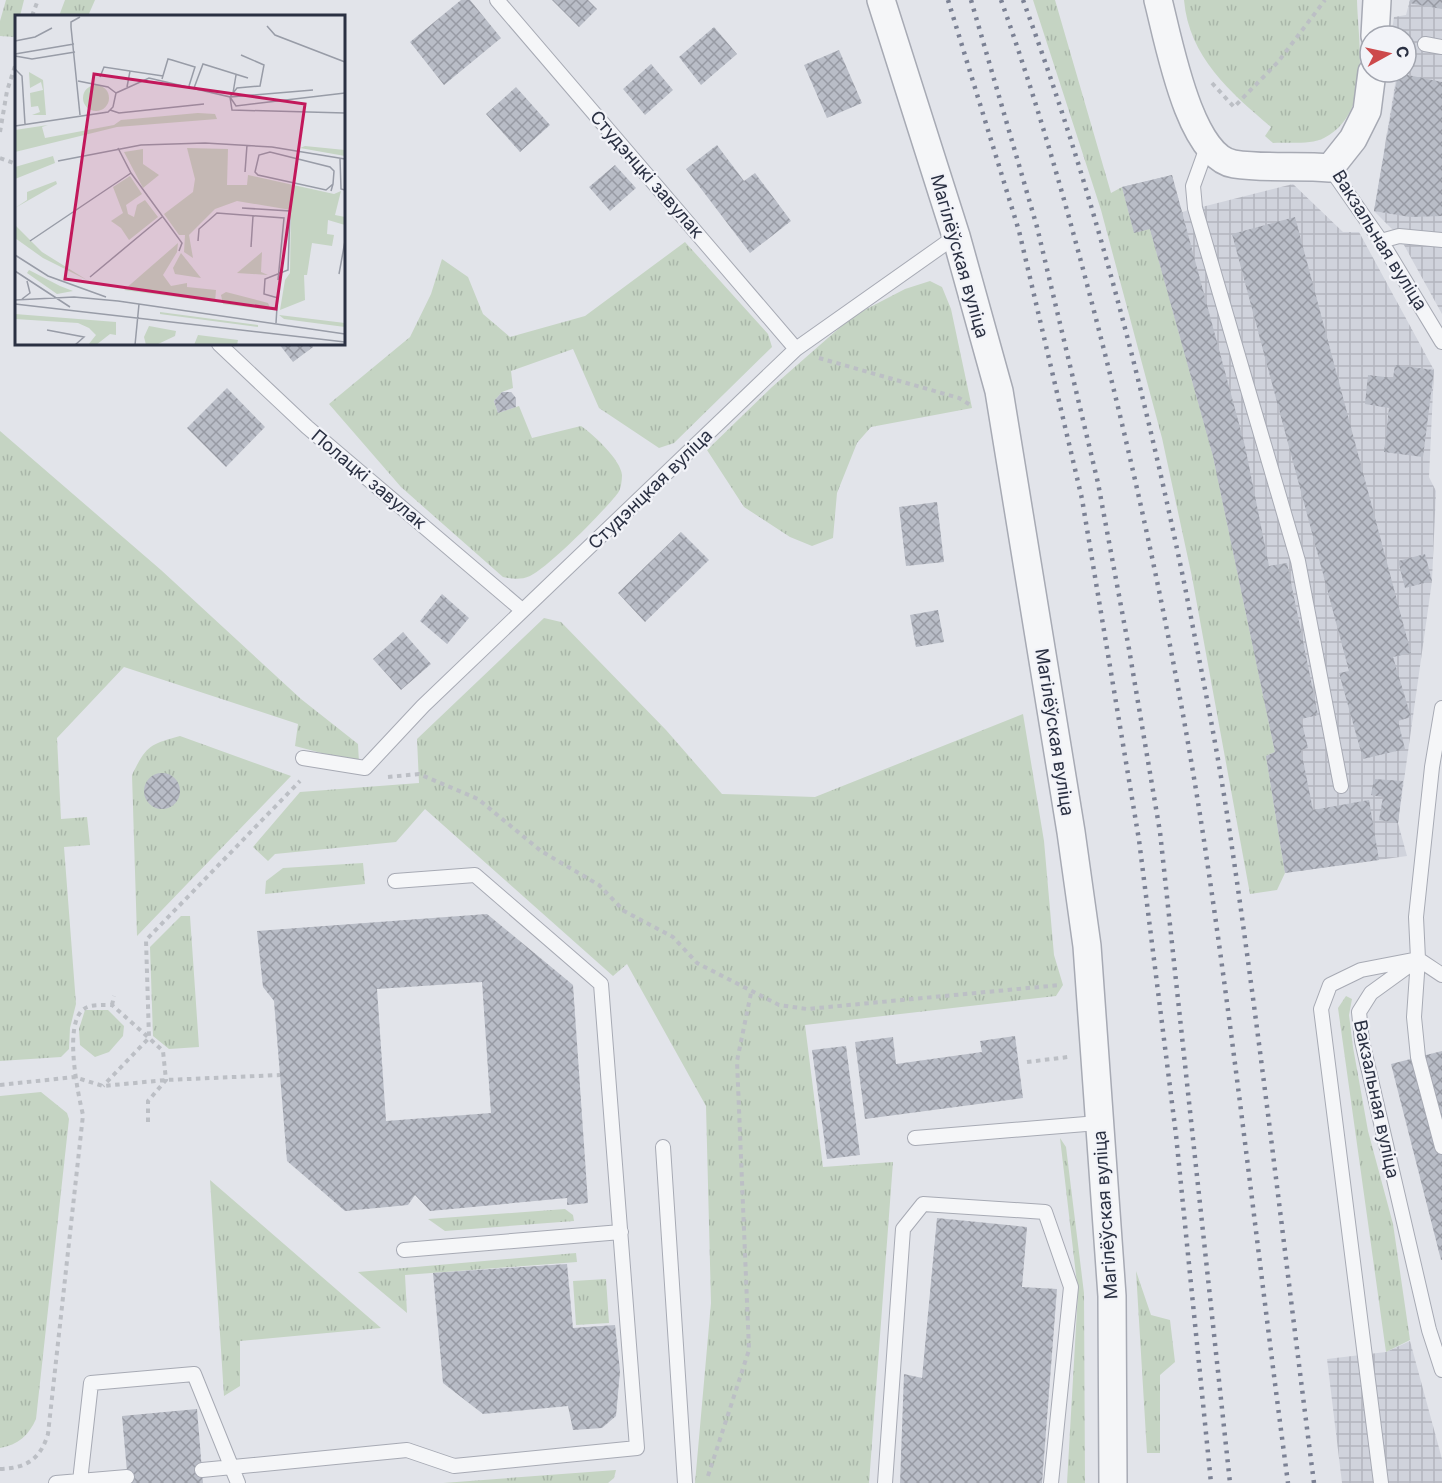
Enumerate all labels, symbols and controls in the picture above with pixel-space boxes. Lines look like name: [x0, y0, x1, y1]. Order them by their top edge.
inset map: [15, 15, 345, 345]
north arrow: [1358, 24, 1418, 84]
text: С: [1392, 45, 1414, 59]
street label: Студэнцкі завулак: [586, 106, 708, 242]
street label: Вакзальная вуліца: [1328, 166, 1432, 314]
street label: Магілёўская вуліца: [927, 172, 993, 340]
street label: Полацкі завулак: [307, 425, 431, 533]
street label: Студэнцкая вуліца: [584, 425, 716, 553]
street label: Магілёўская вуліца: [1031, 647, 1079, 817]
street label: Вакзальная вуліца: [1350, 1018, 1404, 1180]
street label: Магілёўская вуліца: [1089, 1130, 1121, 1300]

